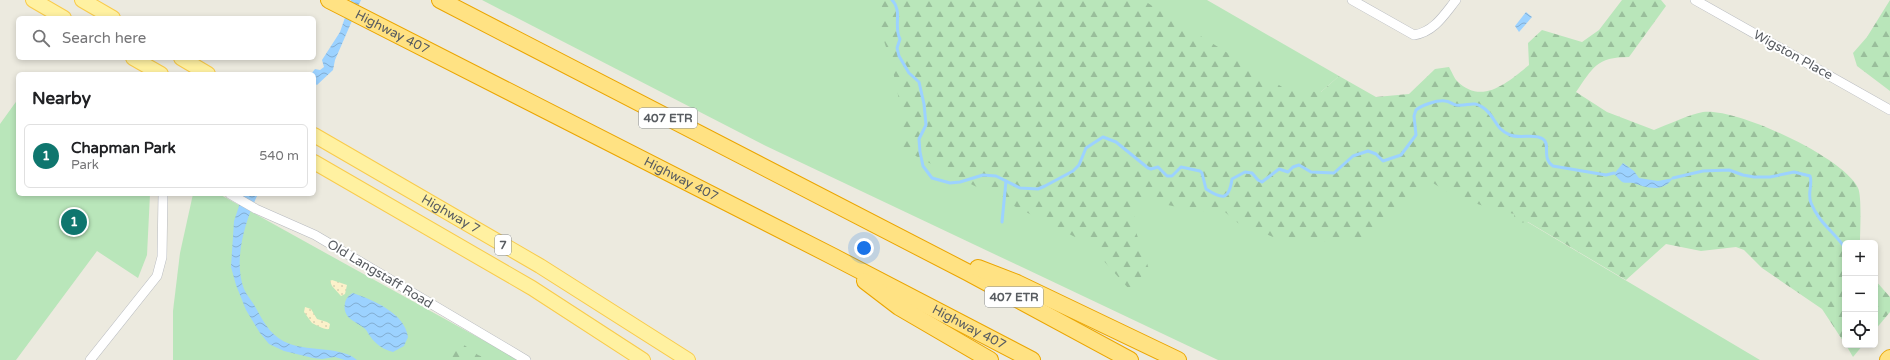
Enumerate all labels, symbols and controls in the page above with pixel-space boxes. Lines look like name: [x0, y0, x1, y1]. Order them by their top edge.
street label: Highway 407: [352, 7, 432, 58]
search box: [16, 16, 316, 60]
icon: search: [30, 27, 52, 49]
street label: Wigston Place: [1751, 27, 1835, 83]
text: Search here: [62, 29, 146, 47]
text: Nearby: [32, 88, 91, 109]
road number: 407 ETR: [639, 108, 697, 128]
text: Chapman Park: [71, 139, 176, 157]
text: 1: [42, 148, 50, 164]
text: 540 m: [259, 148, 299, 164]
street label: Highway 407: [641, 154, 721, 205]
text: Park: [71, 157, 99, 173]
street label: Highway 7: [419, 191, 483, 237]
pin: 1: [61, 207, 87, 237]
road number: 7: [495, 235, 511, 255]
street label: Old Langstaff Road: [324, 236, 436, 312]
your location: [854, 238, 874, 258]
map controls: [1842, 240, 1878, 348]
button: +: [1842, 240, 1878, 276]
button: −: [1842, 276, 1878, 312]
road number: 407 ETR: [985, 287, 1043, 307]
street label: Highway 407: [929, 301, 1009, 353]
button: locate: [1842, 312, 1878, 348]

